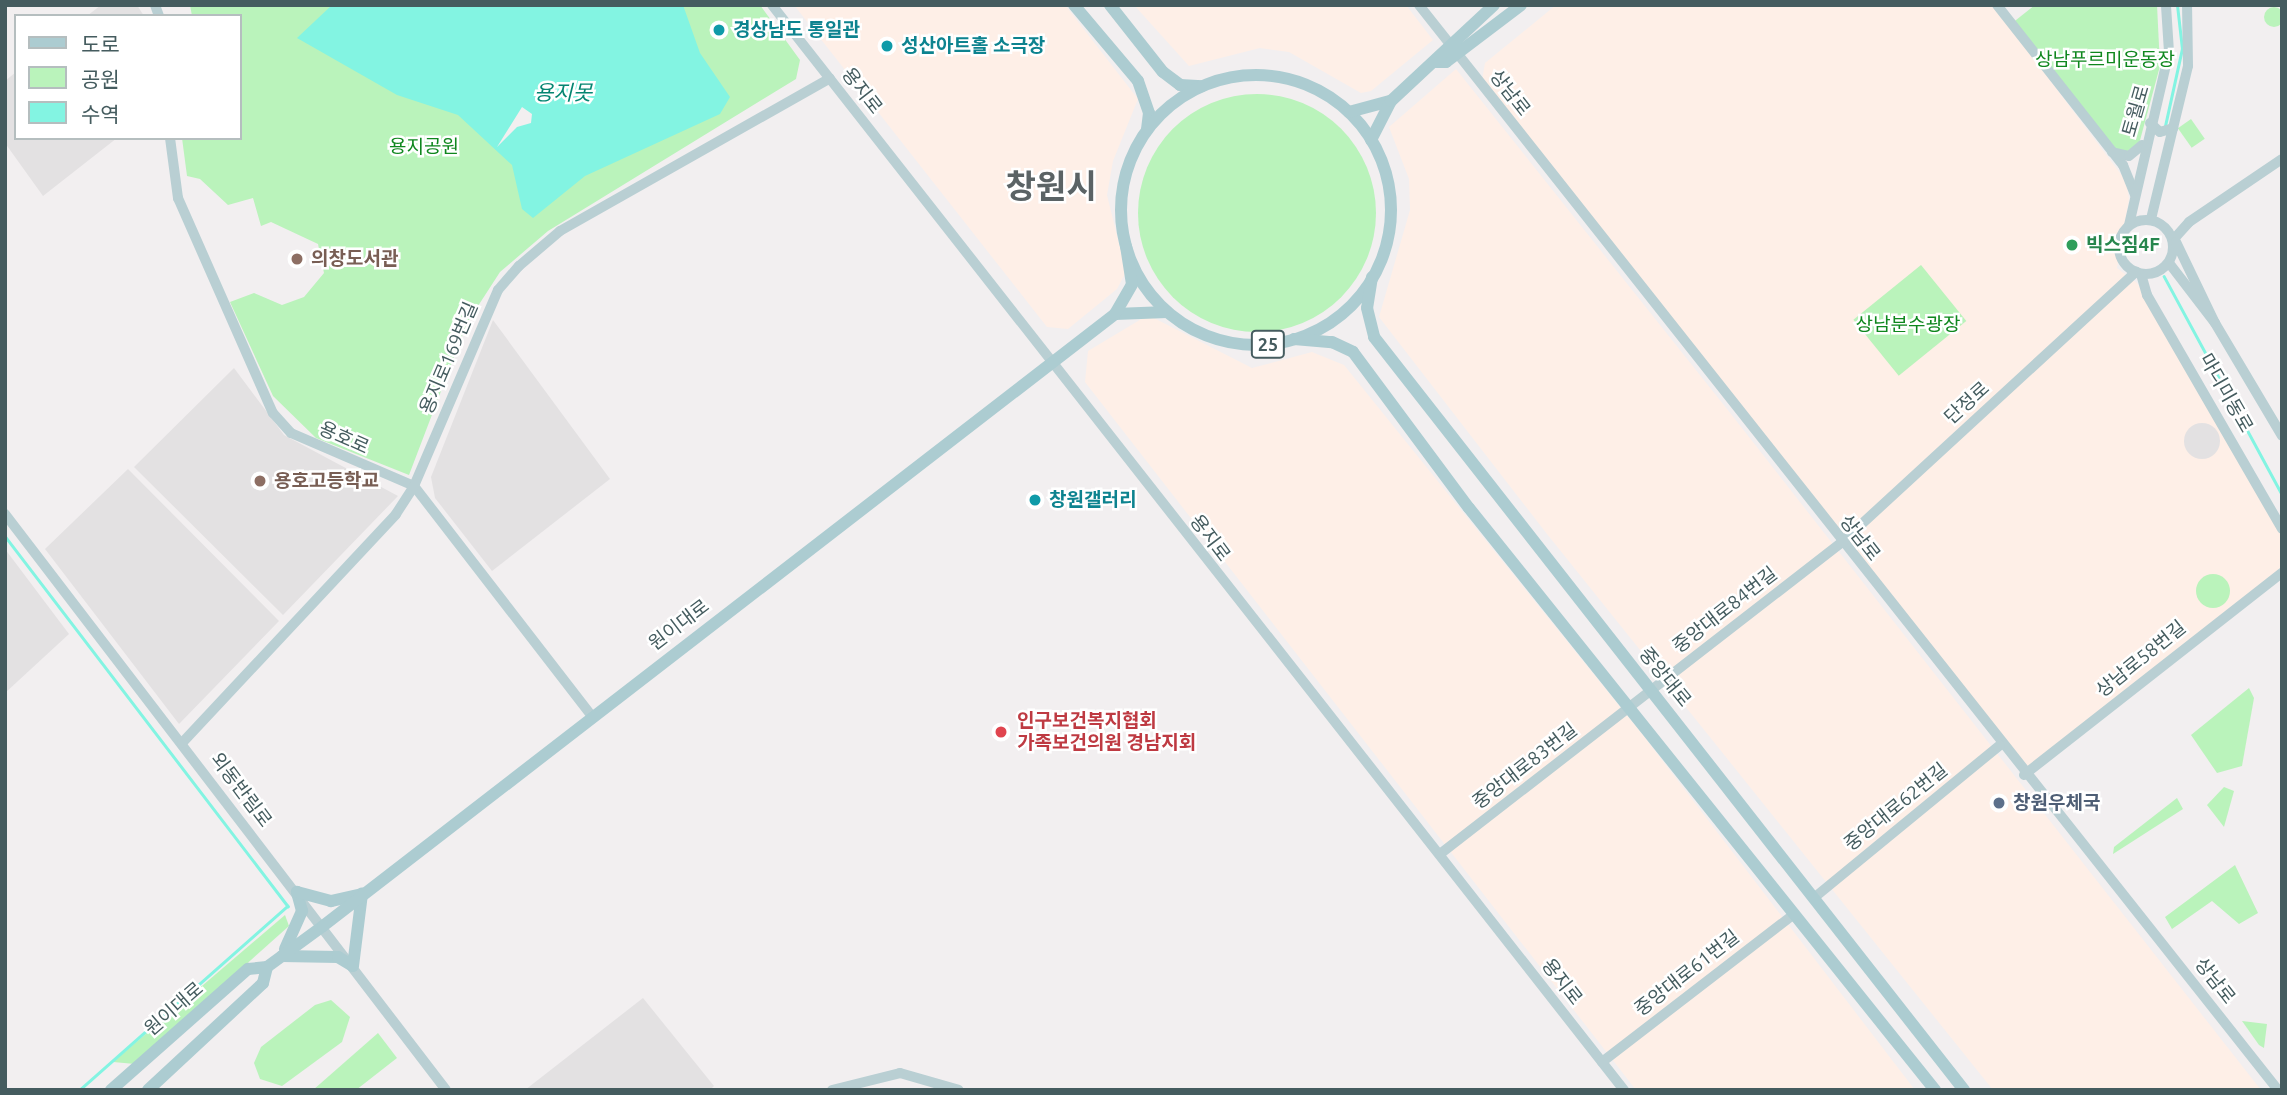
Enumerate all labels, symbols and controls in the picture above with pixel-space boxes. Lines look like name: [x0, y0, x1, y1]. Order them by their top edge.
legend: [14, 14, 242, 140]
place label: 경상남도 통일관: [733, 19, 860, 41]
marker: 경상남도 통일관: [711, 22, 727, 38]
text: 도로: [81, 32, 120, 56]
place label: 성산아트홀 소극장: [901, 35, 1045, 57]
marker: 성산아트홀 소극장: [879, 38, 895, 54]
park label: 상남푸르미운동장: [2035, 49, 2175, 71]
street label: 용지로: [837, 63, 887, 119]
street label: 상남로: [1485, 65, 1535, 121]
text: 공원: [81, 67, 120, 91]
water label: 용지못: [534, 79, 592, 105]
street label: 토월로: [2118, 83, 2154, 139]
text: 수역: [81, 102, 120, 126]
park label: 용지공원: [389, 136, 459, 158]
district label: 창원시: [1005, 166, 1097, 206]
place label: 빅스짐4F: [2086, 234, 2160, 256]
marker: 빅스짐4F: [2064, 237, 2080, 253]
place label: 의창도서관: [311, 248, 398, 270]
marker: 의창도서관: [289, 251, 305, 267]
street label: 용지로169번길: [415, 299, 483, 417]
park label: 상남분수광장: [1856, 314, 1960, 336]
road number: 25: [1250, 330, 1286, 358]
street label: 마디미동로: [2194, 349, 2258, 437]
street label: 단정로: [1940, 377, 1994, 429]
street label: 용호로: [315, 417, 373, 459]
place label: 용호고등학교: [274, 470, 379, 492]
marker: 용호고등학교: [252, 473, 268, 489]
place label: 창원갤러리: [1049, 489, 1136, 511]
marker: 창원갤러리: [1027, 492, 1043, 508]
street label: 용지로: [1185, 510, 1235, 566]
street label: 상남로: [1835, 510, 1885, 566]
street label: 중앙대로84번길: [1668, 562, 1782, 658]
street label: 원이대로: [644, 595, 714, 655]
street label: 상남로58번길: [2092, 616, 2190, 702]
street label: 중앙대로: [1634, 643, 1696, 711]
place label: 인구보건복지협회 가족보건의원 경남지회: [1017, 710, 1196, 754]
street label: 중앙대로83번길: [1468, 718, 1582, 814]
marker: 인구보건복지협회 가족보건의원 경남지회: [991, 722, 1011, 742]
street label: 외동반림로: [206, 748, 276, 832]
street label: 중앙대로62번길: [1840, 758, 1952, 856]
place label: 창원우체국: [2013, 792, 2100, 814]
marker: 창원우체국: [1991, 795, 2007, 811]
street label: 중앙대로61번길: [1630, 925, 1744, 1021]
street label: 상남로: [2190, 953, 2240, 1009]
street label: 용지로: [1537, 954, 1587, 1010]
street label: 원이대로: [140, 977, 208, 1041]

